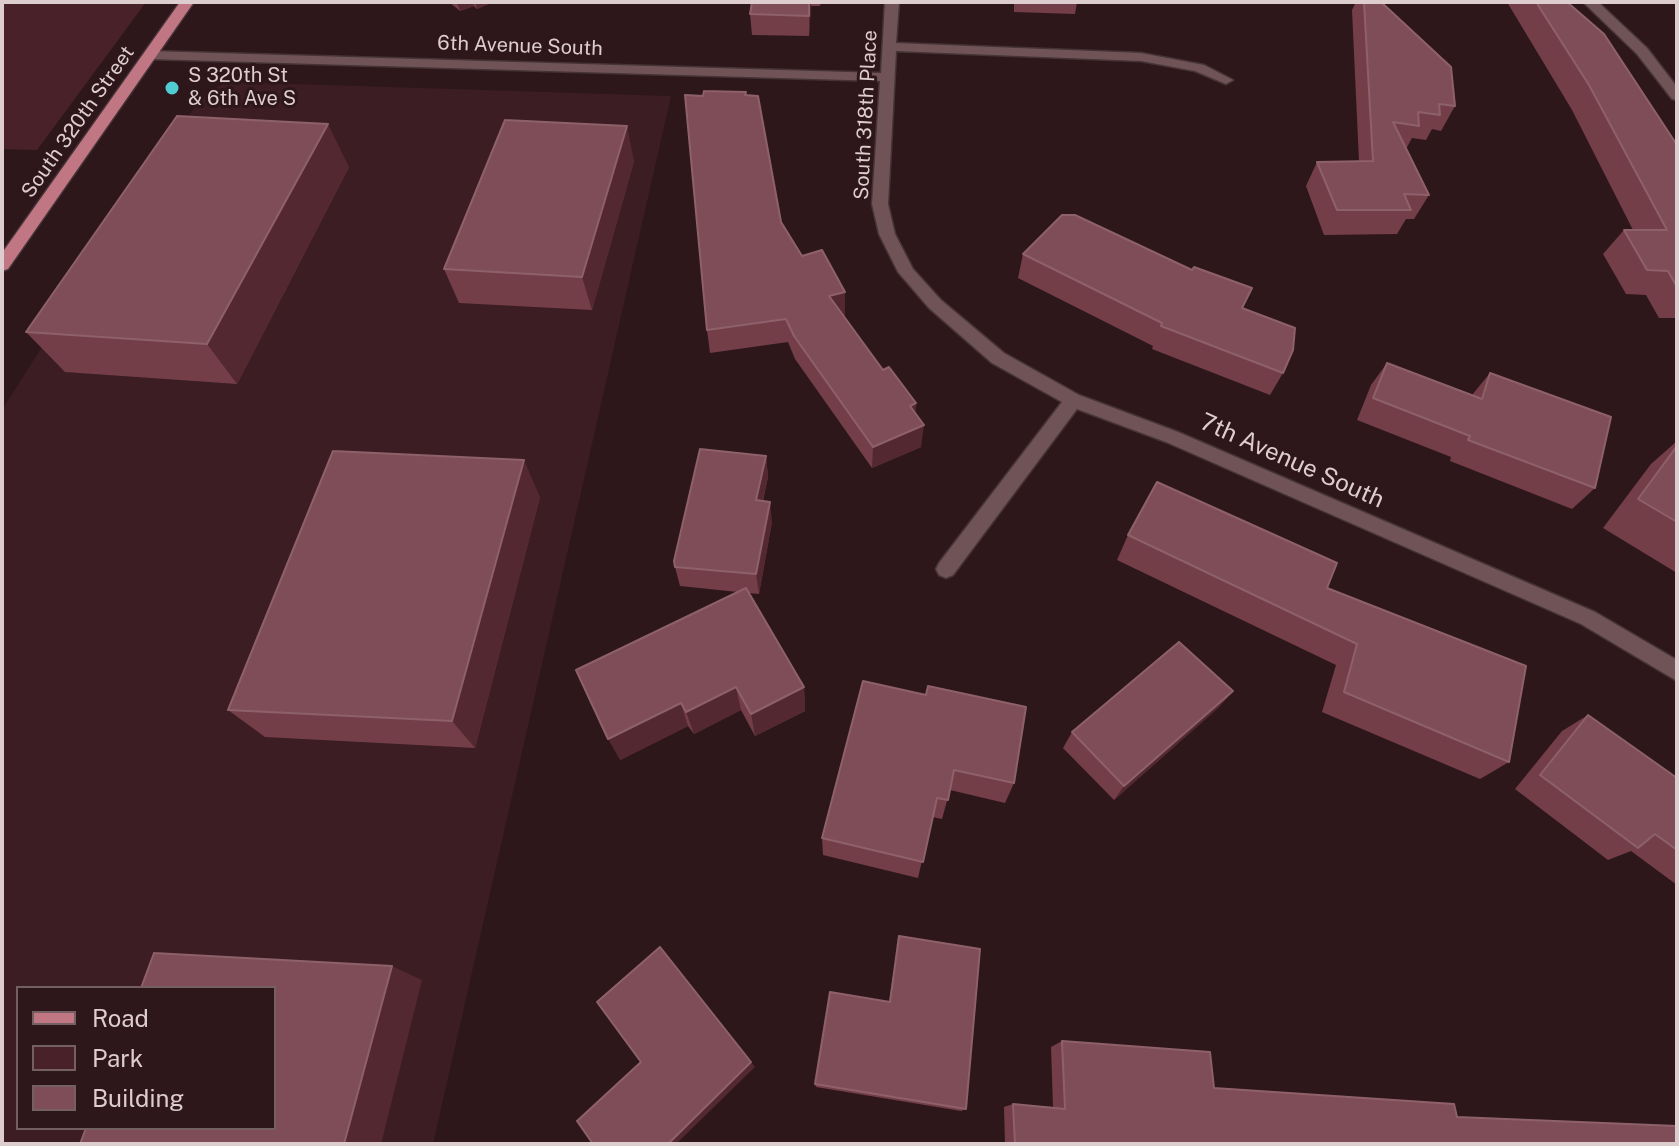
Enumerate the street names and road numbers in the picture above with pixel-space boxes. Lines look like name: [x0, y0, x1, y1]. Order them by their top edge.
street label: South 318th Place: [850, 29, 882, 201]
street label: 6th Avenue South: [437, 31, 603, 61]
street label: South 320th Street: [17, 41, 139, 203]
street label: 7th Avenue South: [1196, 407, 1388, 515]

